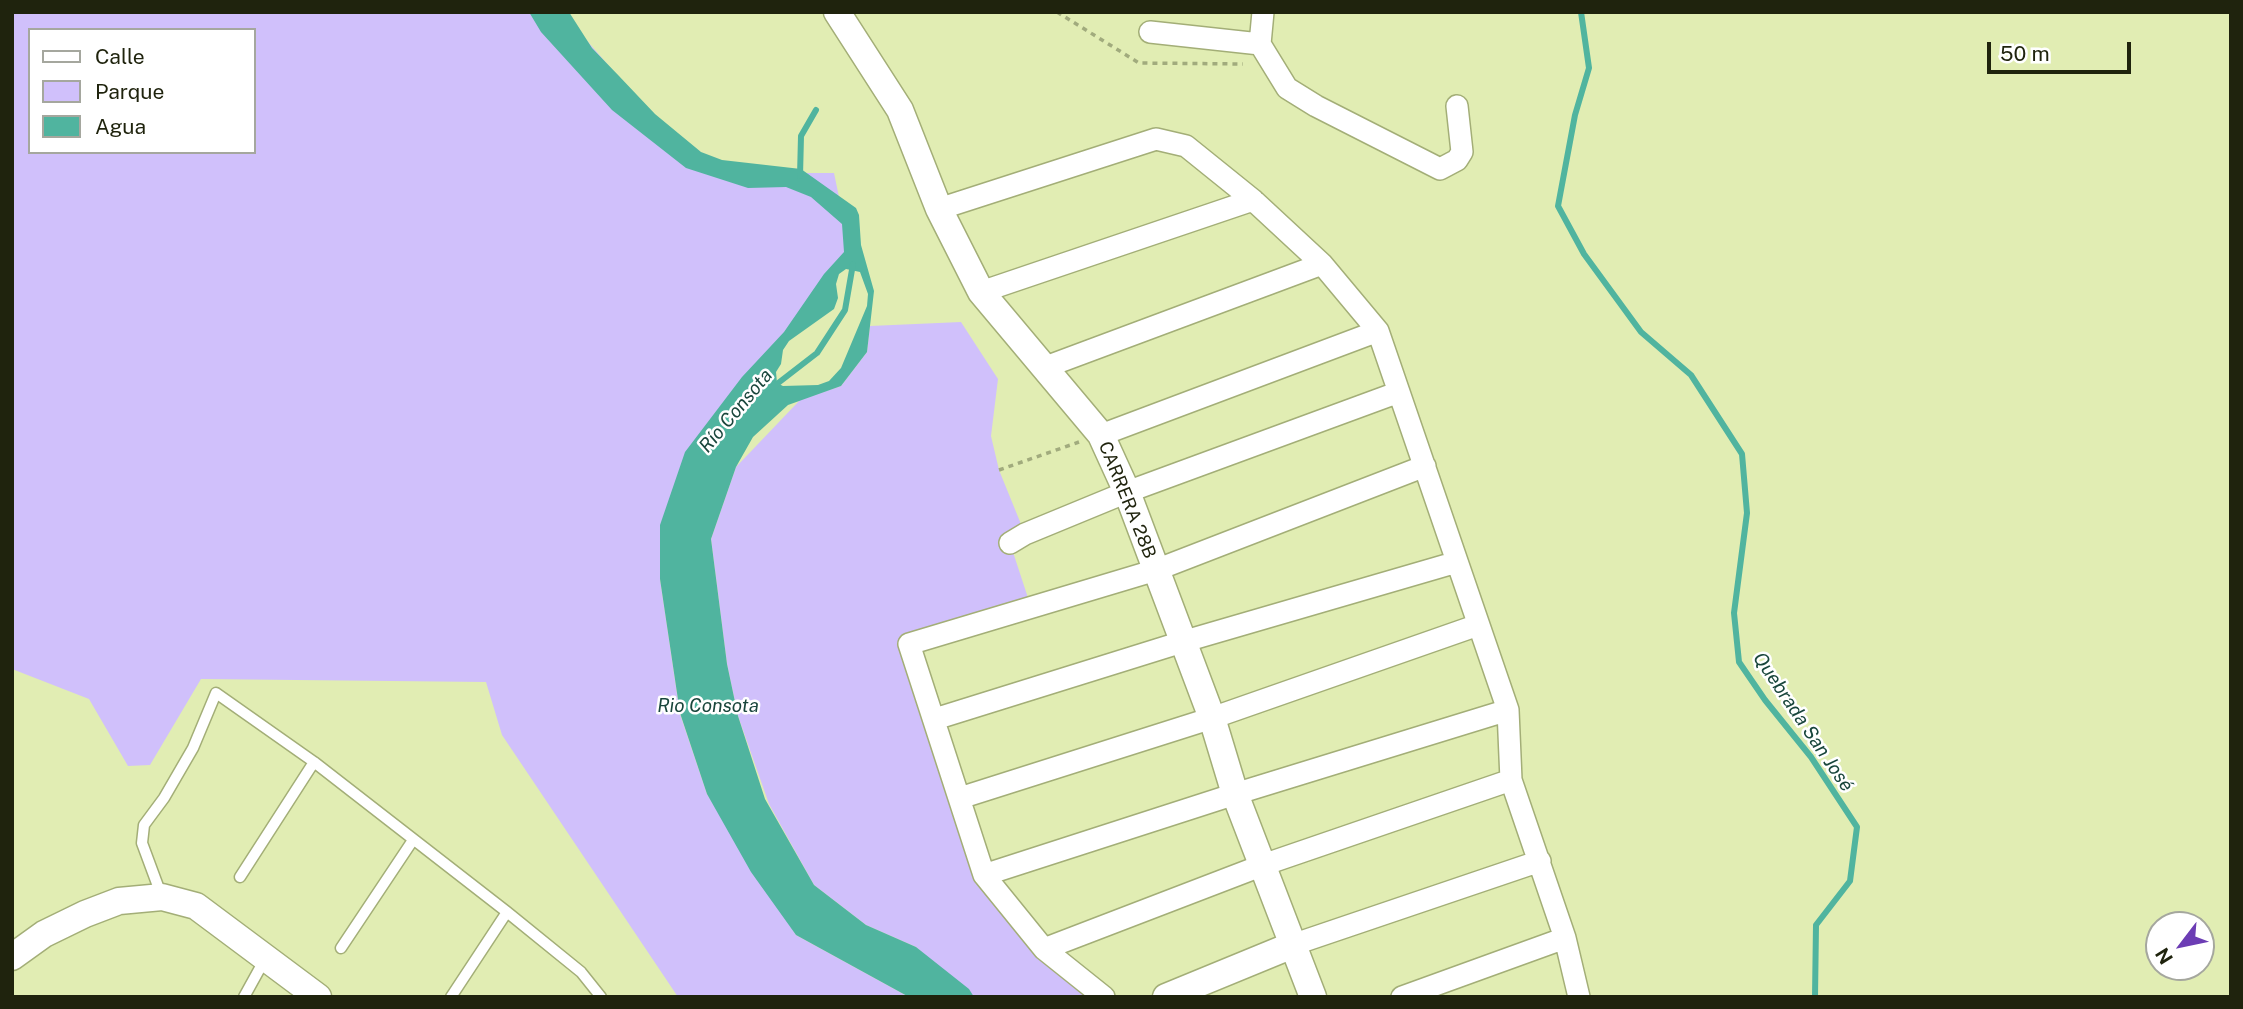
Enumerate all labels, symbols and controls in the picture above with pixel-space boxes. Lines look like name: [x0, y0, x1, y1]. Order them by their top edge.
legend: [28, 28, 256, 154]
scale bar: [1991, 28, 2134, 72]
text: 50 m: [2000, 41, 2050, 66]
text: Calle: [95, 44, 145, 69]
text: Parque: [95, 79, 164, 104]
text: Agua: [95, 114, 146, 139]
water label: Río Consota: [695, 365, 777, 457]
street label: CARRERA 28B: [1094, 438, 1160, 562]
water label: Quebrada San José: [1748, 648, 1858, 796]
water label: Rio Consota: [657, 695, 759, 717]
north arrow: [2145, 911, 2215, 981]
text: N: [2151, 944, 2177, 968]

